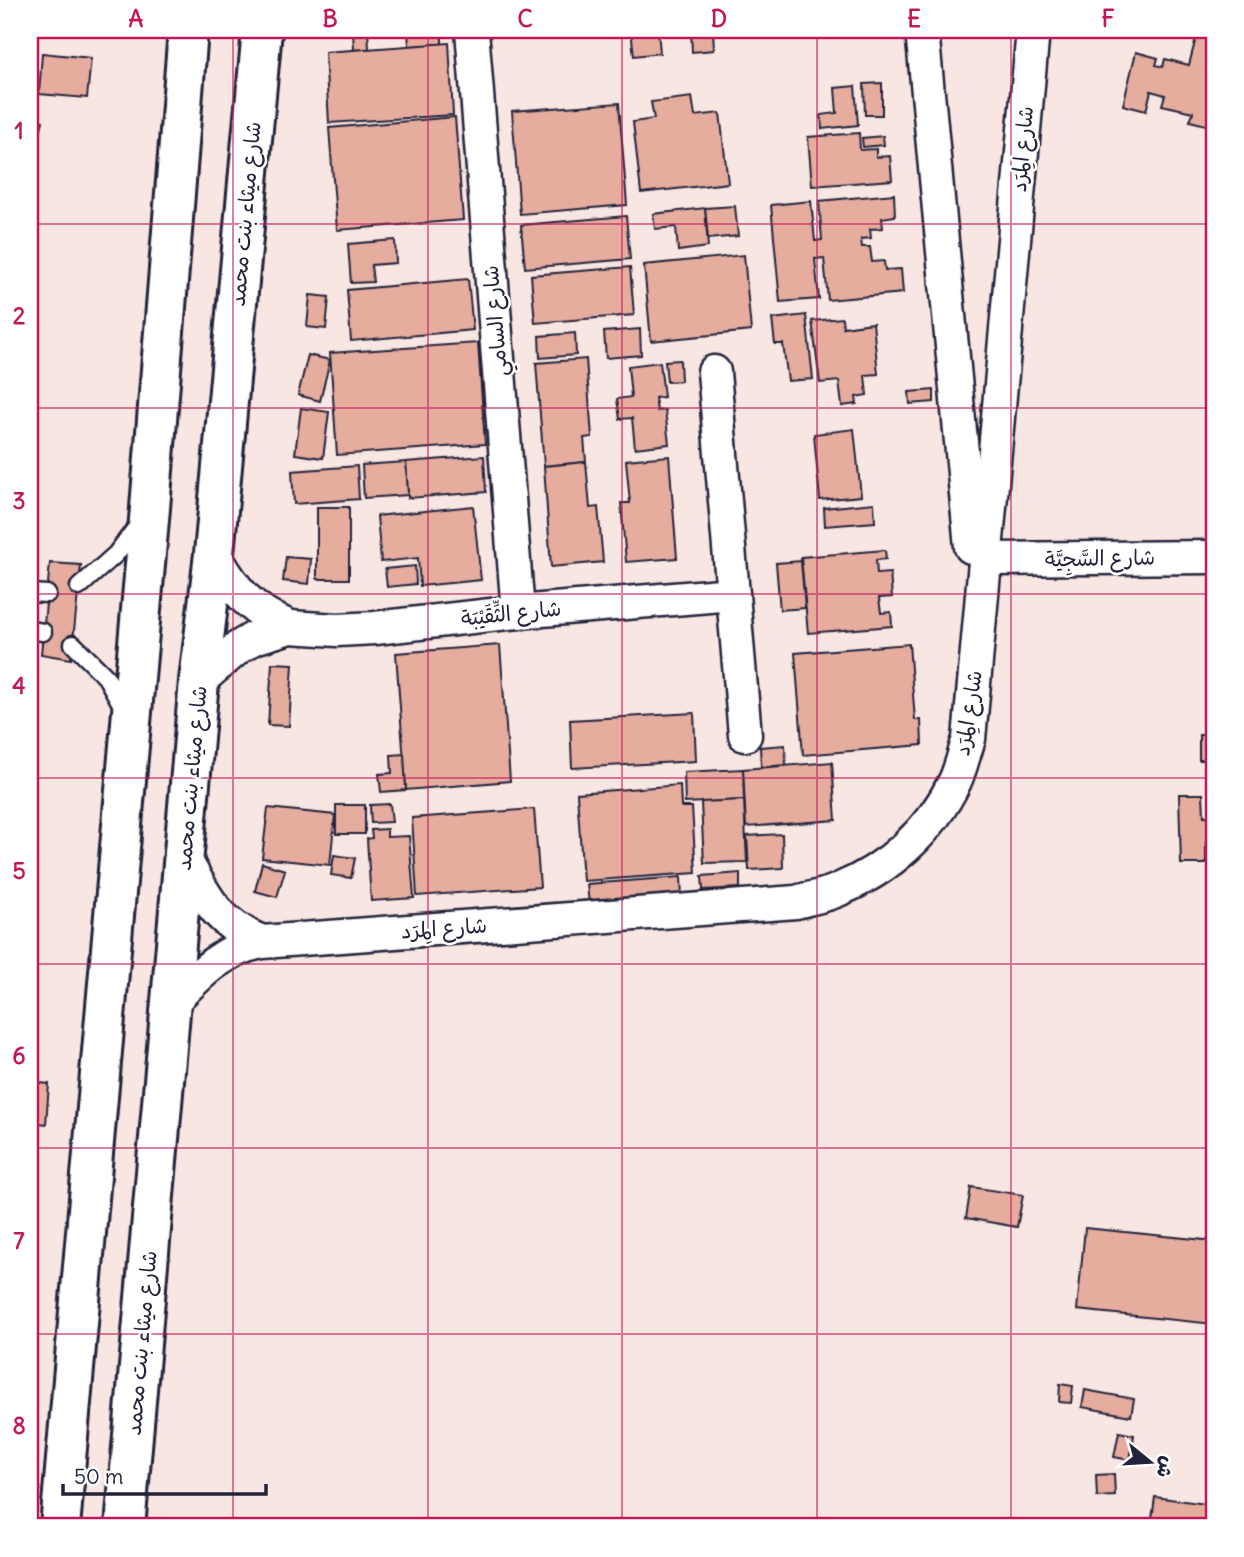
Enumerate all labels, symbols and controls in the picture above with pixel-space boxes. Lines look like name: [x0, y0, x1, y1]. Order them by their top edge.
text: A: [129, 4, 144, 33]
text: B: [322, 4, 338, 33]
text: C: [517, 4, 533, 33]
text: D: [711, 4, 727, 33]
text: E: [907, 4, 921, 33]
text: F: [1101, 4, 1115, 33]
street label: شارع المِرَد: [1005, 105, 1041, 193]
text: 1: [14, 116, 24, 145]
street label: شارع ميثاء بنت محمد: [223, 121, 269, 308]
street label: شارع السامي: [477, 264, 519, 378]
text: 2: [13, 301, 26, 330]
text: 3: [12, 486, 26, 515]
street label: شارع السَّجِيَّة: [1045, 544, 1155, 577]
street label: شارع الثِّقَيْبَة: [459, 593, 563, 634]
street label: شارع المِرَد: [948, 668, 990, 758]
text: 4: [12, 671, 26, 700]
street label: شارع ميثاء بنت محمد: [169, 685, 215, 872]
text: 5: [12, 856, 26, 885]
street label: شارع المِرَد: [400, 912, 488, 947]
text: 6: [12, 1041, 26, 1070]
text: 7: [13, 1226, 25, 1255]
street label: شارع ميثاء بنت محمد: [119, 1250, 165, 1437]
text: 8: [12, 1411, 26, 1440]
north arrow: [1114, 1428, 1184, 1498]
scale bar: [63, 1452, 266, 1496]
text: ش: [1151, 1454, 1181, 1481]
text: 50 m: [74, 1463, 123, 1490]

